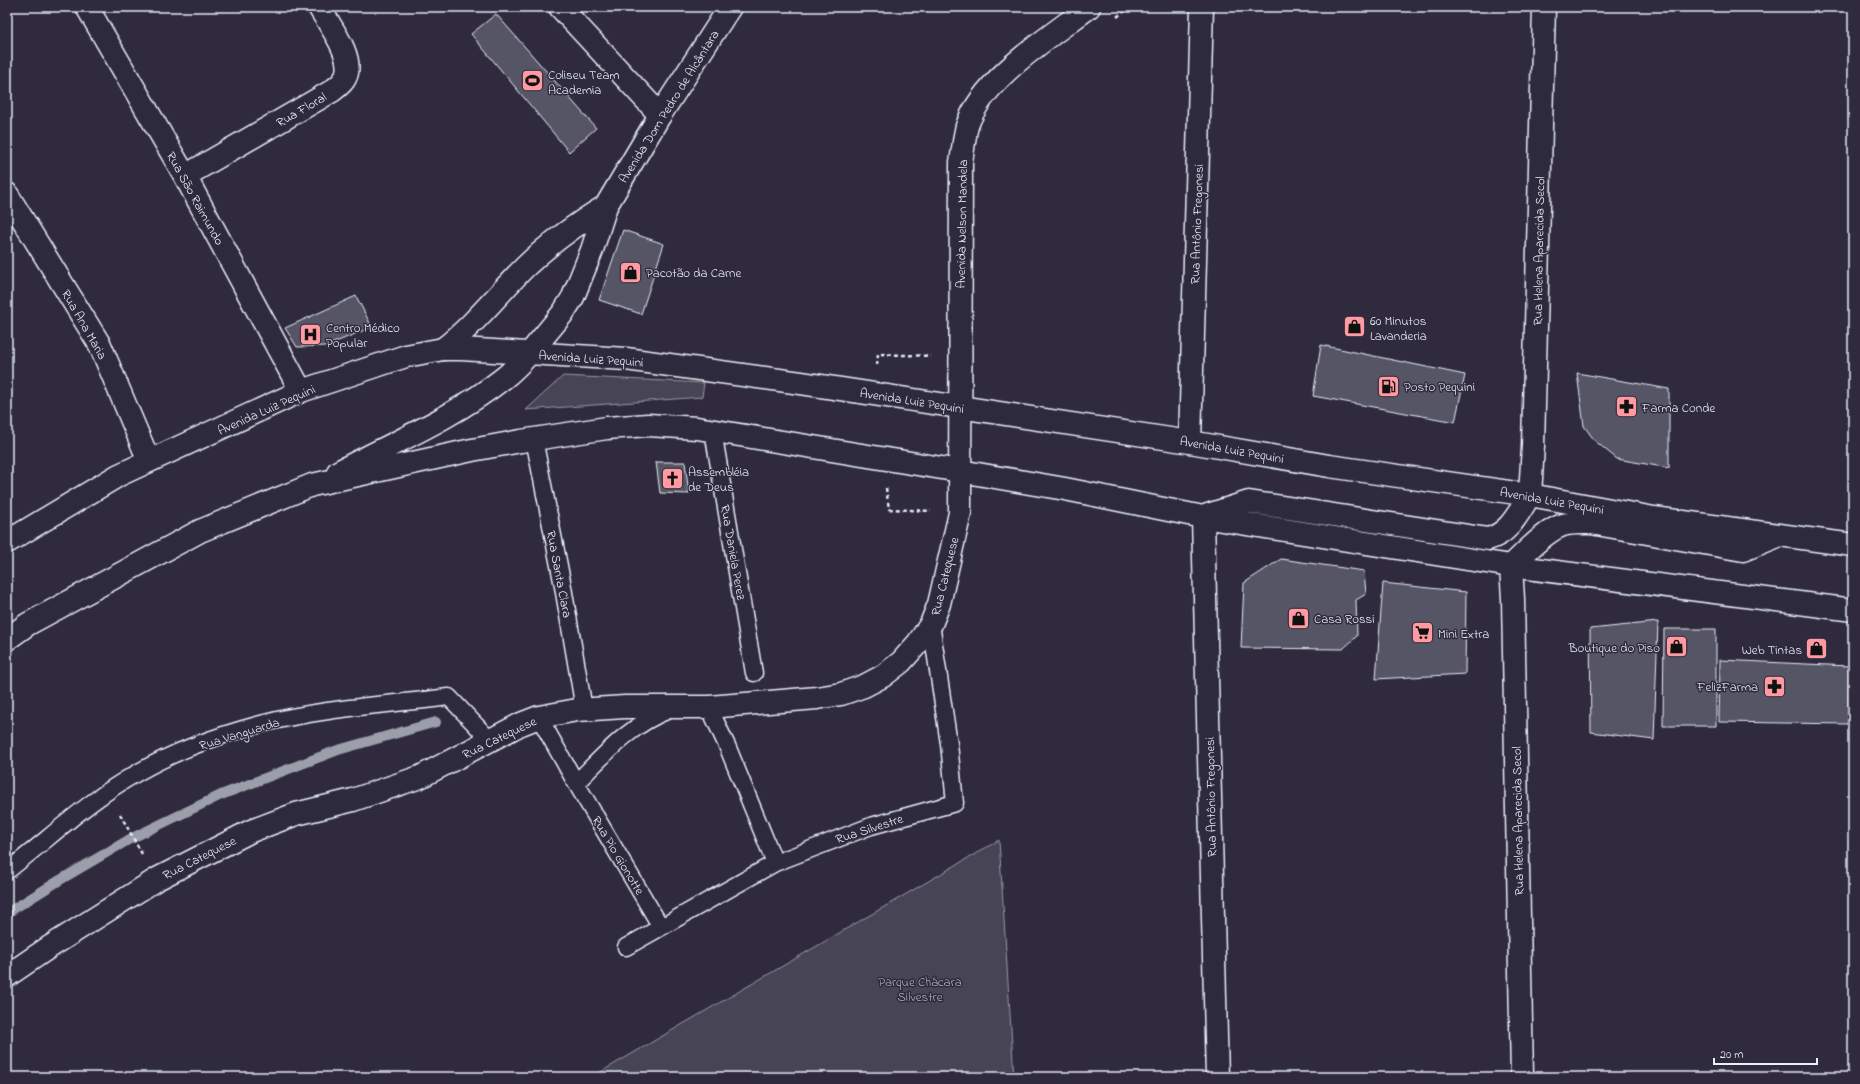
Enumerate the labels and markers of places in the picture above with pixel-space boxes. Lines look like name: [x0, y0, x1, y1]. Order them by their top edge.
place label: Coliseu Team Academia: [548, 66, 620, 100]
sports icon: Coliseu Team Academia: [519, 68, 545, 94]
shop icon: Pacotão da Carne: [618, 259, 644, 285]
place label: Pacotão da Carne: [646, 264, 741, 283]
place label: 60 Minutos Lavanderia: [1370, 312, 1427, 346]
shop icon: 60 Minutos Lavanderia: [1342, 314, 1368, 340]
place label: Centro Médico Popular: [326, 319, 400, 353]
hospital icon: Centro Médico Popular: [298, 321, 324, 347]
fuel station icon: Posto Pequini: [1376, 373, 1402, 399]
place label: Posto Pequini: [1404, 378, 1475, 397]
pharmacy icon: Farma Conde: [1613, 394, 1639, 420]
place label: Farma Conde: [1641, 399, 1715, 418]
place label: Assembléia de Deus: [688, 463, 749, 497]
church icon: Assembléia de Deus: [659, 465, 685, 491]
shop icon: Casa Rossi: [1286, 605, 1312, 631]
place label: Casa Rossi: [1314, 610, 1375, 629]
supermarket icon: Mini Extra: [1410, 620, 1436, 646]
place label: Mini Extra: [1438, 625, 1489, 644]
shop icon: Boutique do Piso: [1663, 634, 1689, 660]
shop icon: Web Tintas: [1804, 636, 1830, 662]
place label: Boutique do Piso: [1568, 639, 1660, 658]
place label: Web Tintas: [1742, 641, 1802, 660]
pharmacy icon: FelizFarma: [1761, 673, 1787, 699]
place label: FelizFarma: [1696, 678, 1758, 697]

